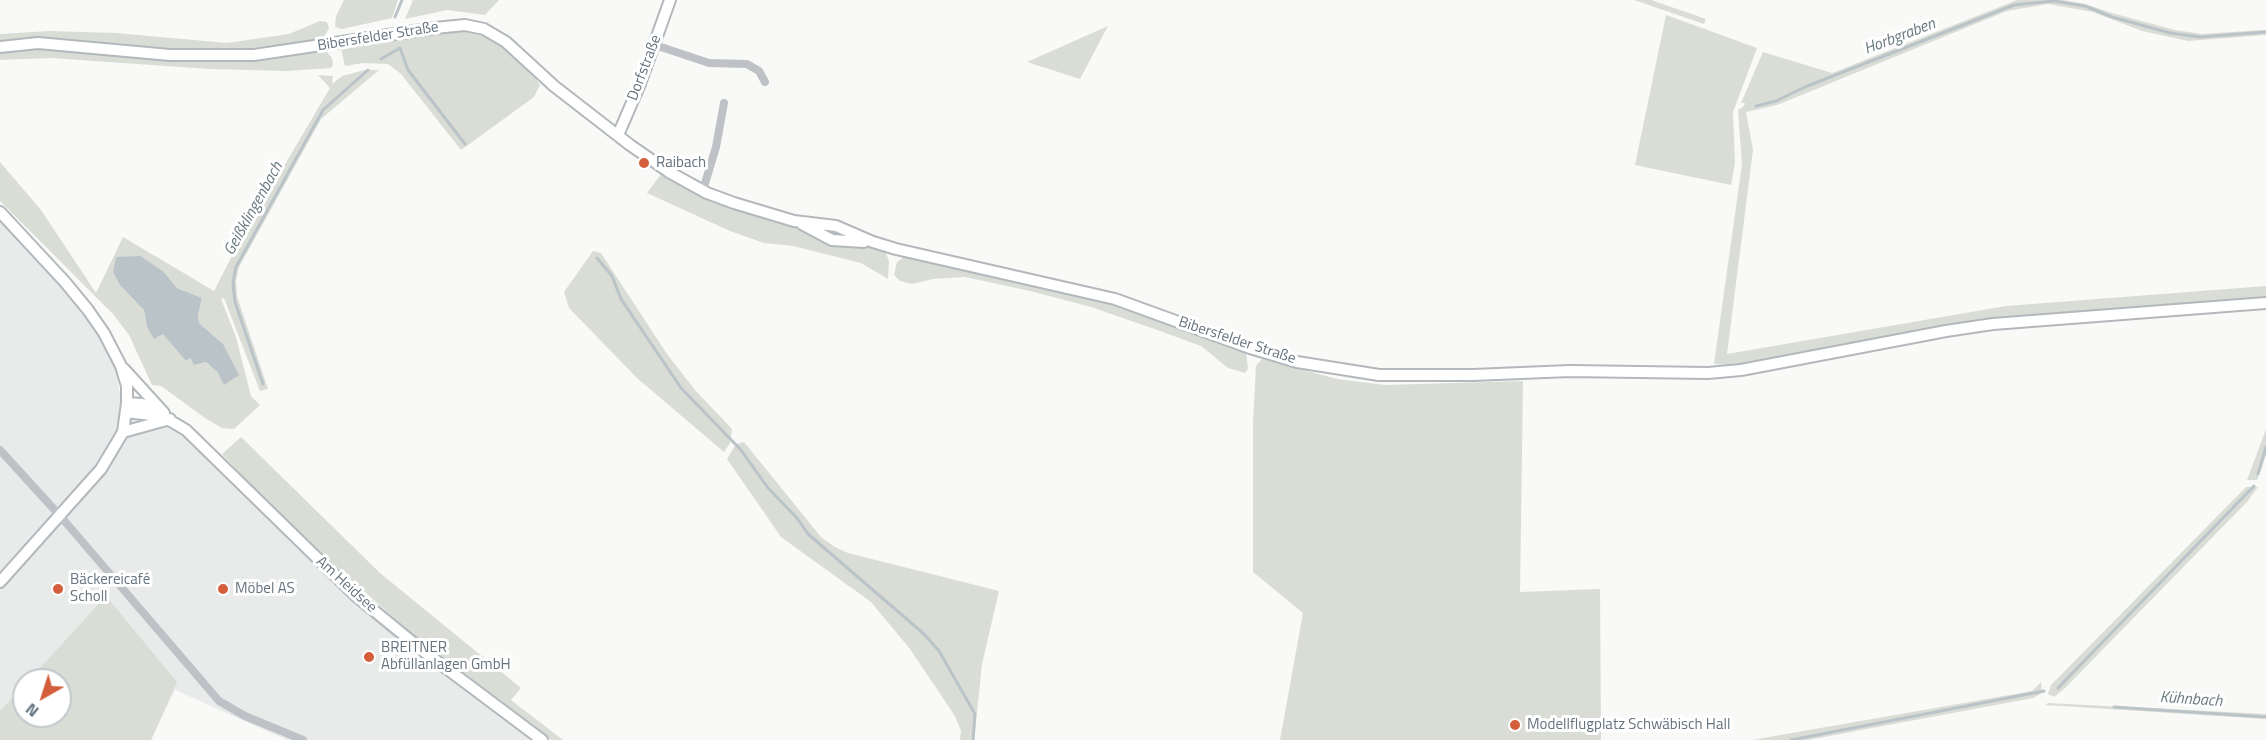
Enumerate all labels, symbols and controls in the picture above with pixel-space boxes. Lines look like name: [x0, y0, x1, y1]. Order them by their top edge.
water label: Horbgraben: [1862, 15, 1938, 59]
street label: Bibersfelder Straße: [316, 19, 440, 55]
street label: Dorfstraße: [624, 33, 666, 103]
place label: Raibach: [656, 154, 706, 172]
marker: Raibach: [637, 156, 651, 170]
water label: Geißklingenbach: [220, 159, 288, 259]
street label: Bibersfelder Straße: [1176, 314, 1298, 368]
street label: Am Heidsee: [312, 553, 380, 617]
place label: Bäckereicafé Scholl: [70, 571, 150, 606]
place label: Möbel AS: [235, 580, 295, 598]
marker: Bäckereicafé Scholl: [51, 582, 65, 596]
marker: Möbel AS: [216, 582, 230, 596]
place label: BREITNER Abfüllanlagen GmbH: [381, 639, 511, 674]
marker: BREITNER Abfüllanlagen GmbH: [362, 650, 376, 664]
north arrow: [12, 668, 72, 728]
water label: Kühnbach: [2159, 688, 2223, 712]
text: N: [20, 698, 44, 723]
place label: Modellflugplatz Schwäbisch Hall: [1527, 716, 1730, 734]
marker: Modellflugplatz Schwäbisch Hall: [1508, 718, 1522, 732]

